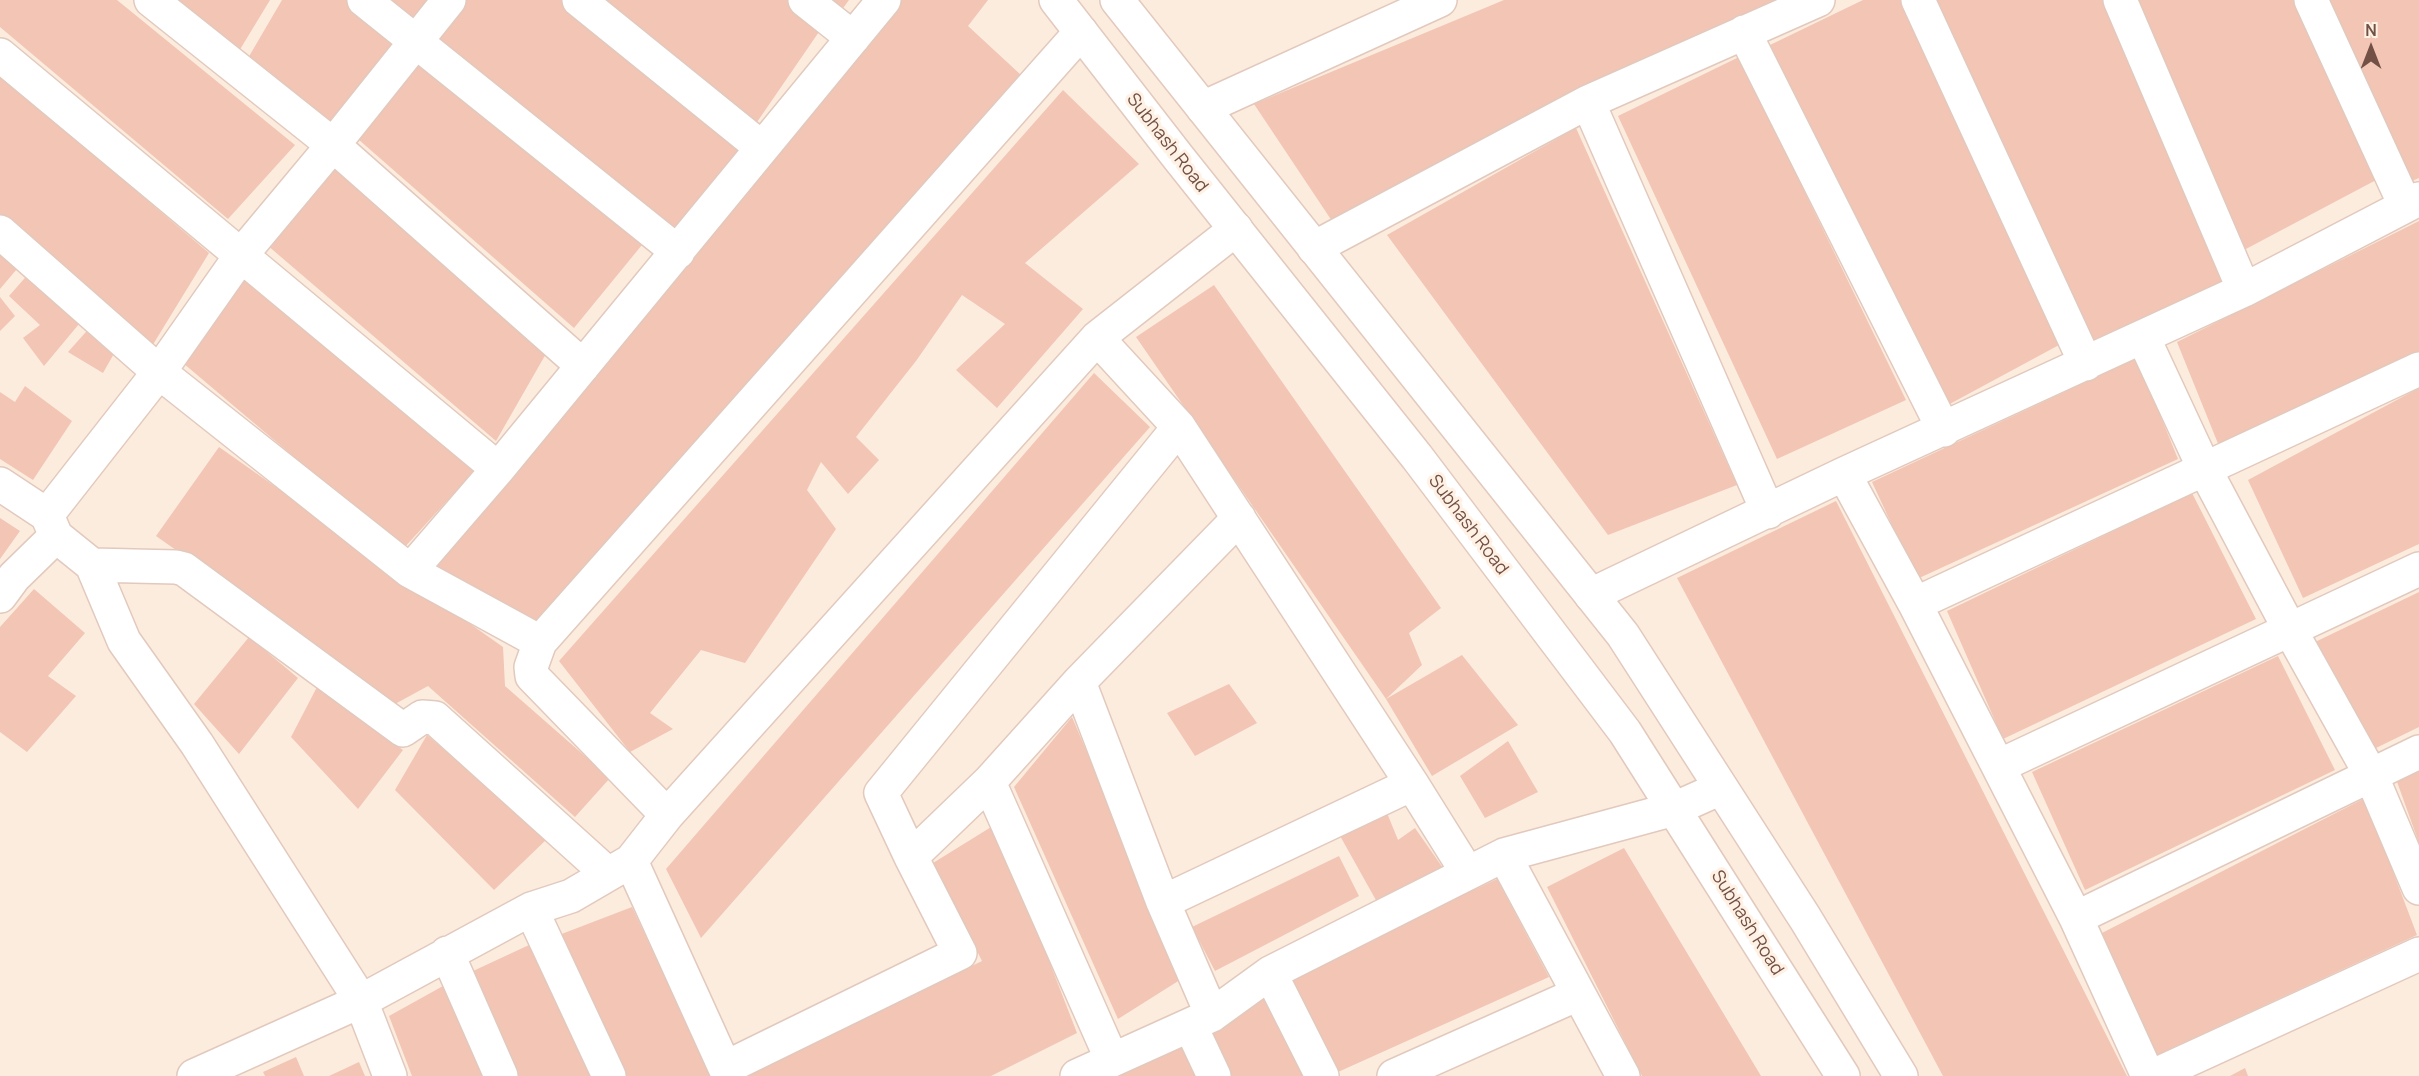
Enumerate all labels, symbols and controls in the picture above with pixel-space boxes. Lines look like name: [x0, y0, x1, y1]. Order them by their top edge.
north arrow: [2341, 18, 2401, 78]
text: N: [2365, 19, 2377, 41]
street label: Subhash Road: [1122, 89, 1212, 197]
street label: Subhash Road: [1423, 471, 1513, 579]
street label: Subhash Road: [1706, 867, 1788, 979]

